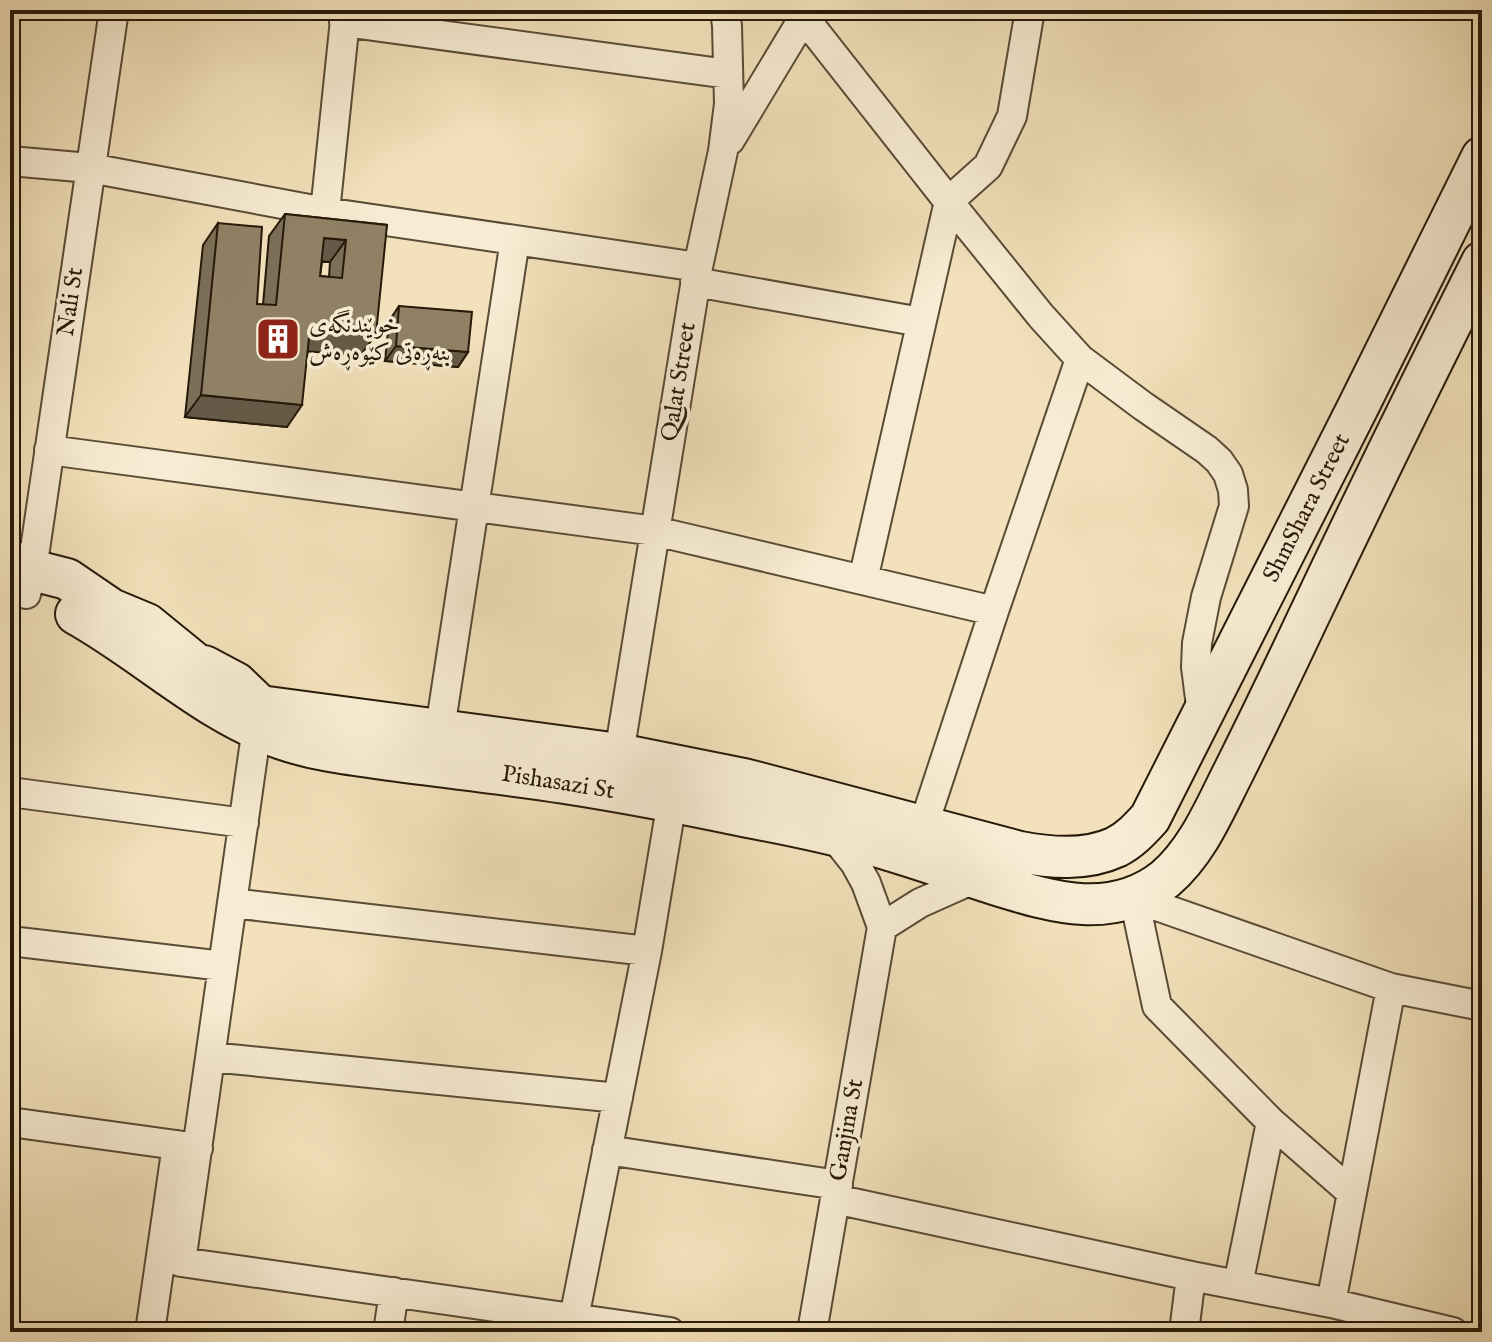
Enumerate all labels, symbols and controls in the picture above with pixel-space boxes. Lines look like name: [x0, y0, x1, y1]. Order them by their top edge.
street label: Nali St: [51, 266, 91, 338]
place label: خوێندنگەی بنەڕەتی کێوەڕەش: [309, 309, 450, 371]
building icon: خوێندنگەی بنەڕەتی کێوەڕەش: [254, 315, 302, 363]
street label: Qalat Street: [654, 320, 704, 444]
street label: ShmShara Street: [1256, 428, 1358, 588]
street label: Pishasazi St: [499, 759, 617, 807]
street label: Ganjina St: [823, 1076, 871, 1184]

